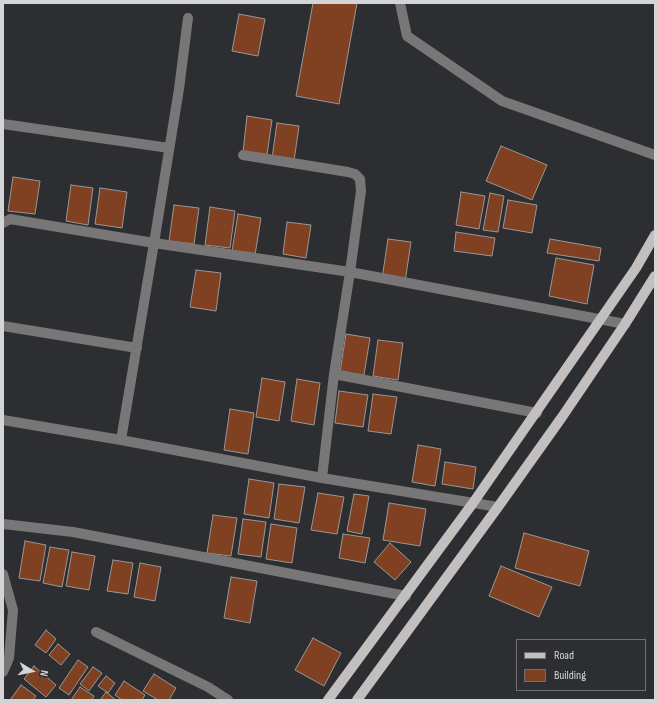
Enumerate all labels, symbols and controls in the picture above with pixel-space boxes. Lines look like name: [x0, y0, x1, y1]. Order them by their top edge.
legend: [516, 639, 646, 691]
text: Road: [554, 648, 574, 663]
north arrow: [12, 651, 52, 691]
text: Building: [554, 668, 586, 683]
text: N: [37, 669, 51, 677]

